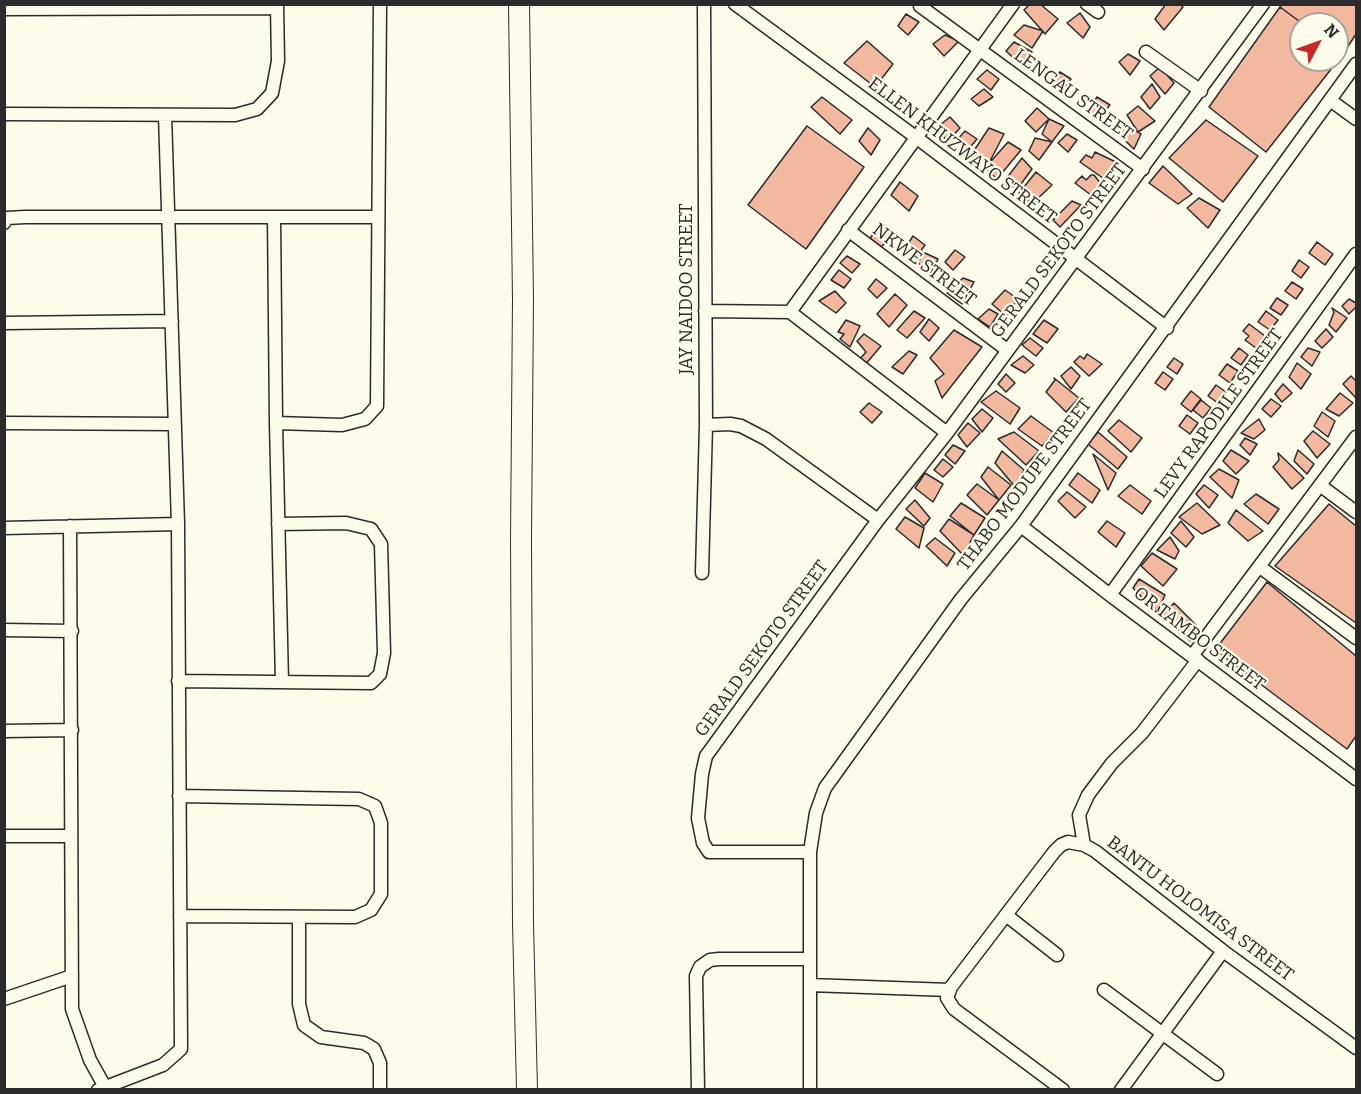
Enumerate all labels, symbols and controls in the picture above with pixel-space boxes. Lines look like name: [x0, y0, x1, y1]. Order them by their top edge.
north arrow: [1289, 12, 1349, 72]
text: N: [1320, 20, 1343, 42]
street label: LENGAU STREET: [1009, 45, 1137, 145]
street label: ELLEN KHUZWAYO STREET: [864, 73, 1060, 229]
street label: GERALD SEKOTO STREET: [986, 160, 1132, 342]
street label: JAY NAIDOO STREET: [676, 203, 698, 375]
street label: NKWE STREET: [868, 219, 980, 311]
street label: LEVY RAPODILE STREET: [1150, 325, 1288, 503]
street label: THABO MODUPE STREET: [953, 395, 1097, 575]
street label: GERALD SEKOTO STREET: [691, 557, 833, 741]
street label: OR TAMBO STREET: [1129, 583, 1269, 695]
street label: BANTU HOLOMISA STREET: [1103, 832, 1297, 986]

